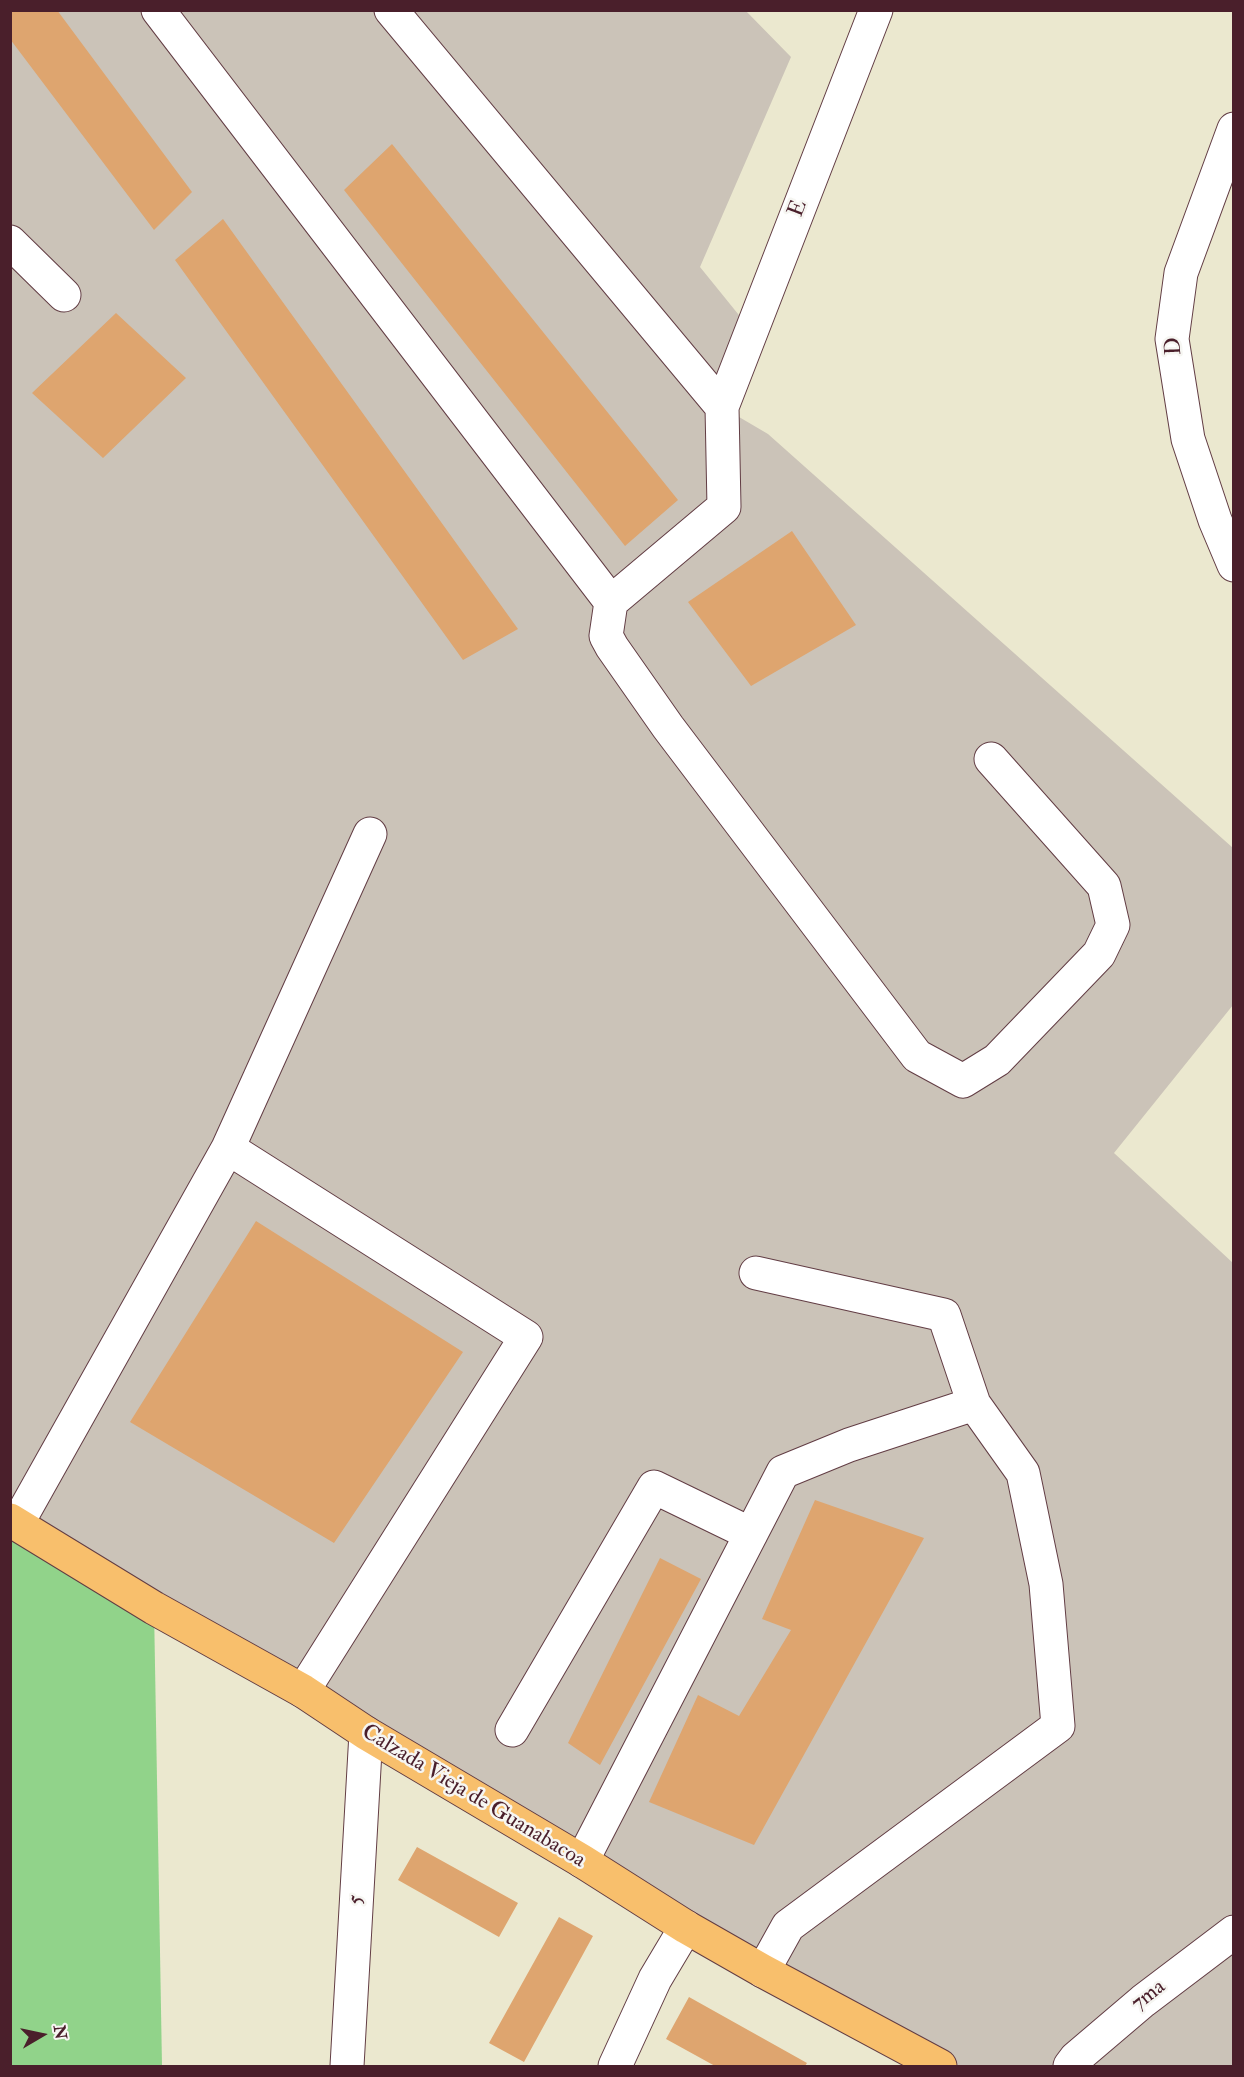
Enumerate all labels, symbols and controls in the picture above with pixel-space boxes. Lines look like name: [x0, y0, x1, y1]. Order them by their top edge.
street label: E: [784, 197, 814, 221]
street label: D: [1161, 336, 1189, 356]
street label: Calzada Vieja de Guanabacoa: [356, 1720, 590, 1874]
street label: 5: [344, 1894, 370, 1906]
street label: 7ma: [1127, 1974, 1171, 2018]
north arrow: [12, 2005, 72, 2065]
text: N: [49, 2024, 71, 2041]

